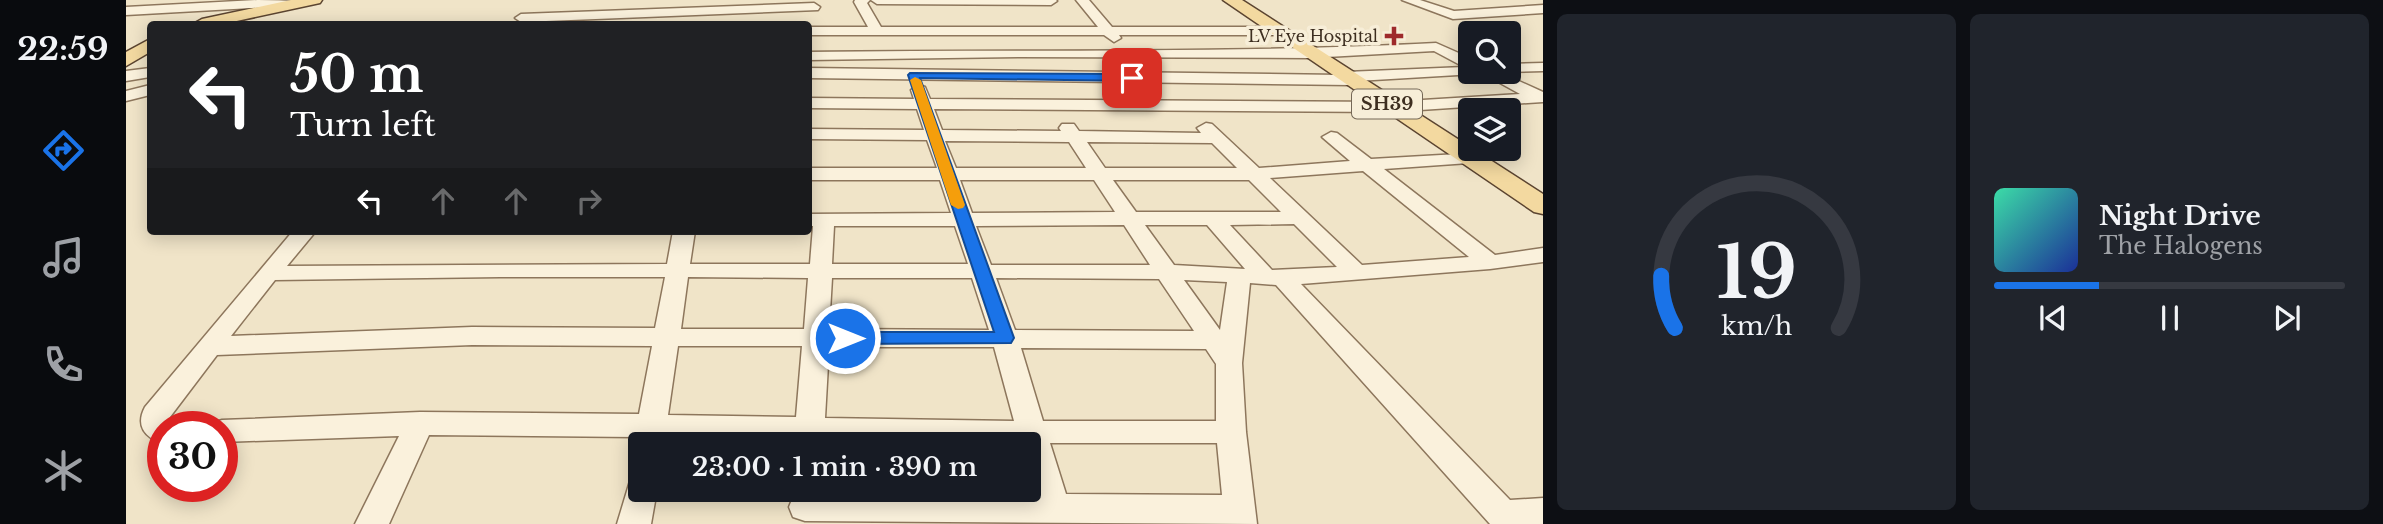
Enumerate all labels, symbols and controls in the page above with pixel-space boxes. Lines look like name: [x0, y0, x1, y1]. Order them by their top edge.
map controls: [1458, 21, 1521, 161]
button: search: [1458, 21, 1521, 84]
place label: LV Eye Hospital: [1248, 26, 1378, 46]
marker: LV Eye Hospital: [1384, 26, 1404, 46]
text: 22:59: [17, 29, 109, 69]
text: 50 m: [290, 44, 423, 105]
pin: [1102, 48, 1162, 108]
icon: left: [175, 49, 266, 140]
icon: arrive: [1113, 59, 1151, 97]
road number: SH39: [1352, 90, 1422, 119]
button: layers: [1458, 98, 1521, 161]
text: Turn left: [290, 105, 436, 145]
icon: directions: [39, 126, 88, 175]
icon: left: [351, 182, 389, 220]
icon: ahead: [424, 182, 462, 220]
icon: ahead: [497, 182, 535, 220]
icon: right: [570, 182, 608, 220]
text: Night Drive: [2099, 200, 2261, 232]
text: 19: [1716, 227, 1797, 318]
text: The Halogens: [2099, 232, 2263, 260]
icon: music: [39, 233, 88, 282]
icon: previous: [2034, 299, 2072, 337]
icon: pause: [2151, 299, 2189, 337]
icon: next: [2268, 299, 2306, 337]
position arrow: [808, 301, 882, 375]
text: km/h: [1721, 311, 1792, 342]
icon: phone: [39, 340, 88, 389]
speed limit sign: 30: [147, 411, 238, 502]
icon: climate: [39, 446, 88, 495]
text: 23:00 · 1 min · 390 m: [692, 451, 977, 483]

